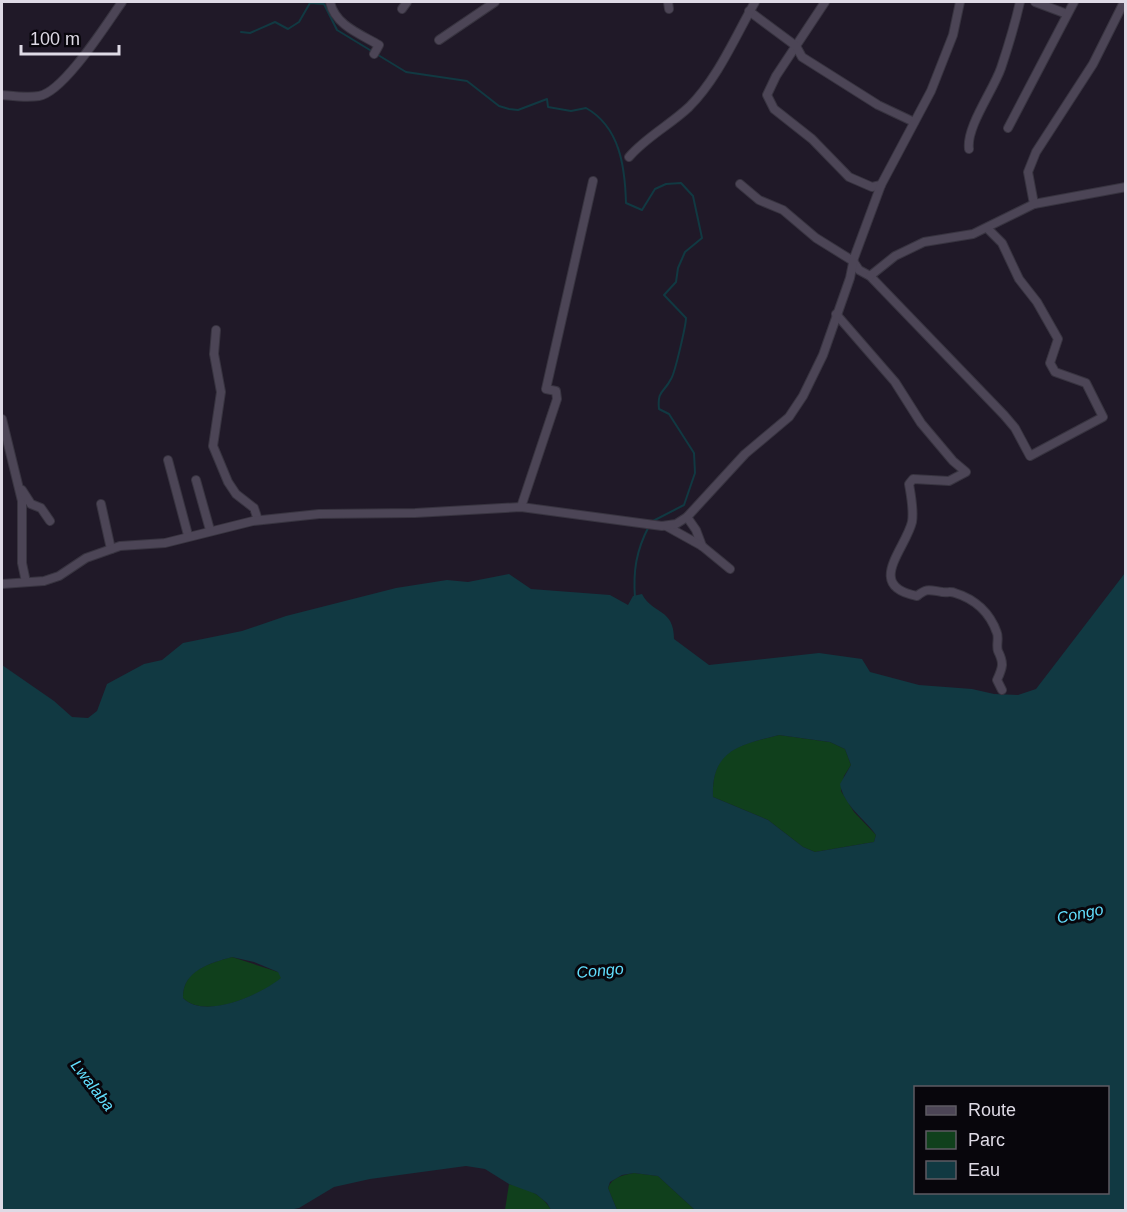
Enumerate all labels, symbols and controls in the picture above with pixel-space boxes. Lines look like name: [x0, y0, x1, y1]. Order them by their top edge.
scale bar: [21, 18, 118, 56]
text: 100 m: [30, 29, 80, 49]
water label: Congo: [1055, 901, 1105, 926]
water label: Congo: [576, 960, 624, 981]
water label: Lwalaba: [68, 1057, 118, 1114]
legend: [914, 1086, 1109, 1194]
text: Route: [968, 1100, 1016, 1120]
text: Parc: [968, 1130, 1005, 1150]
text: Eau: [968, 1160, 1000, 1180]

